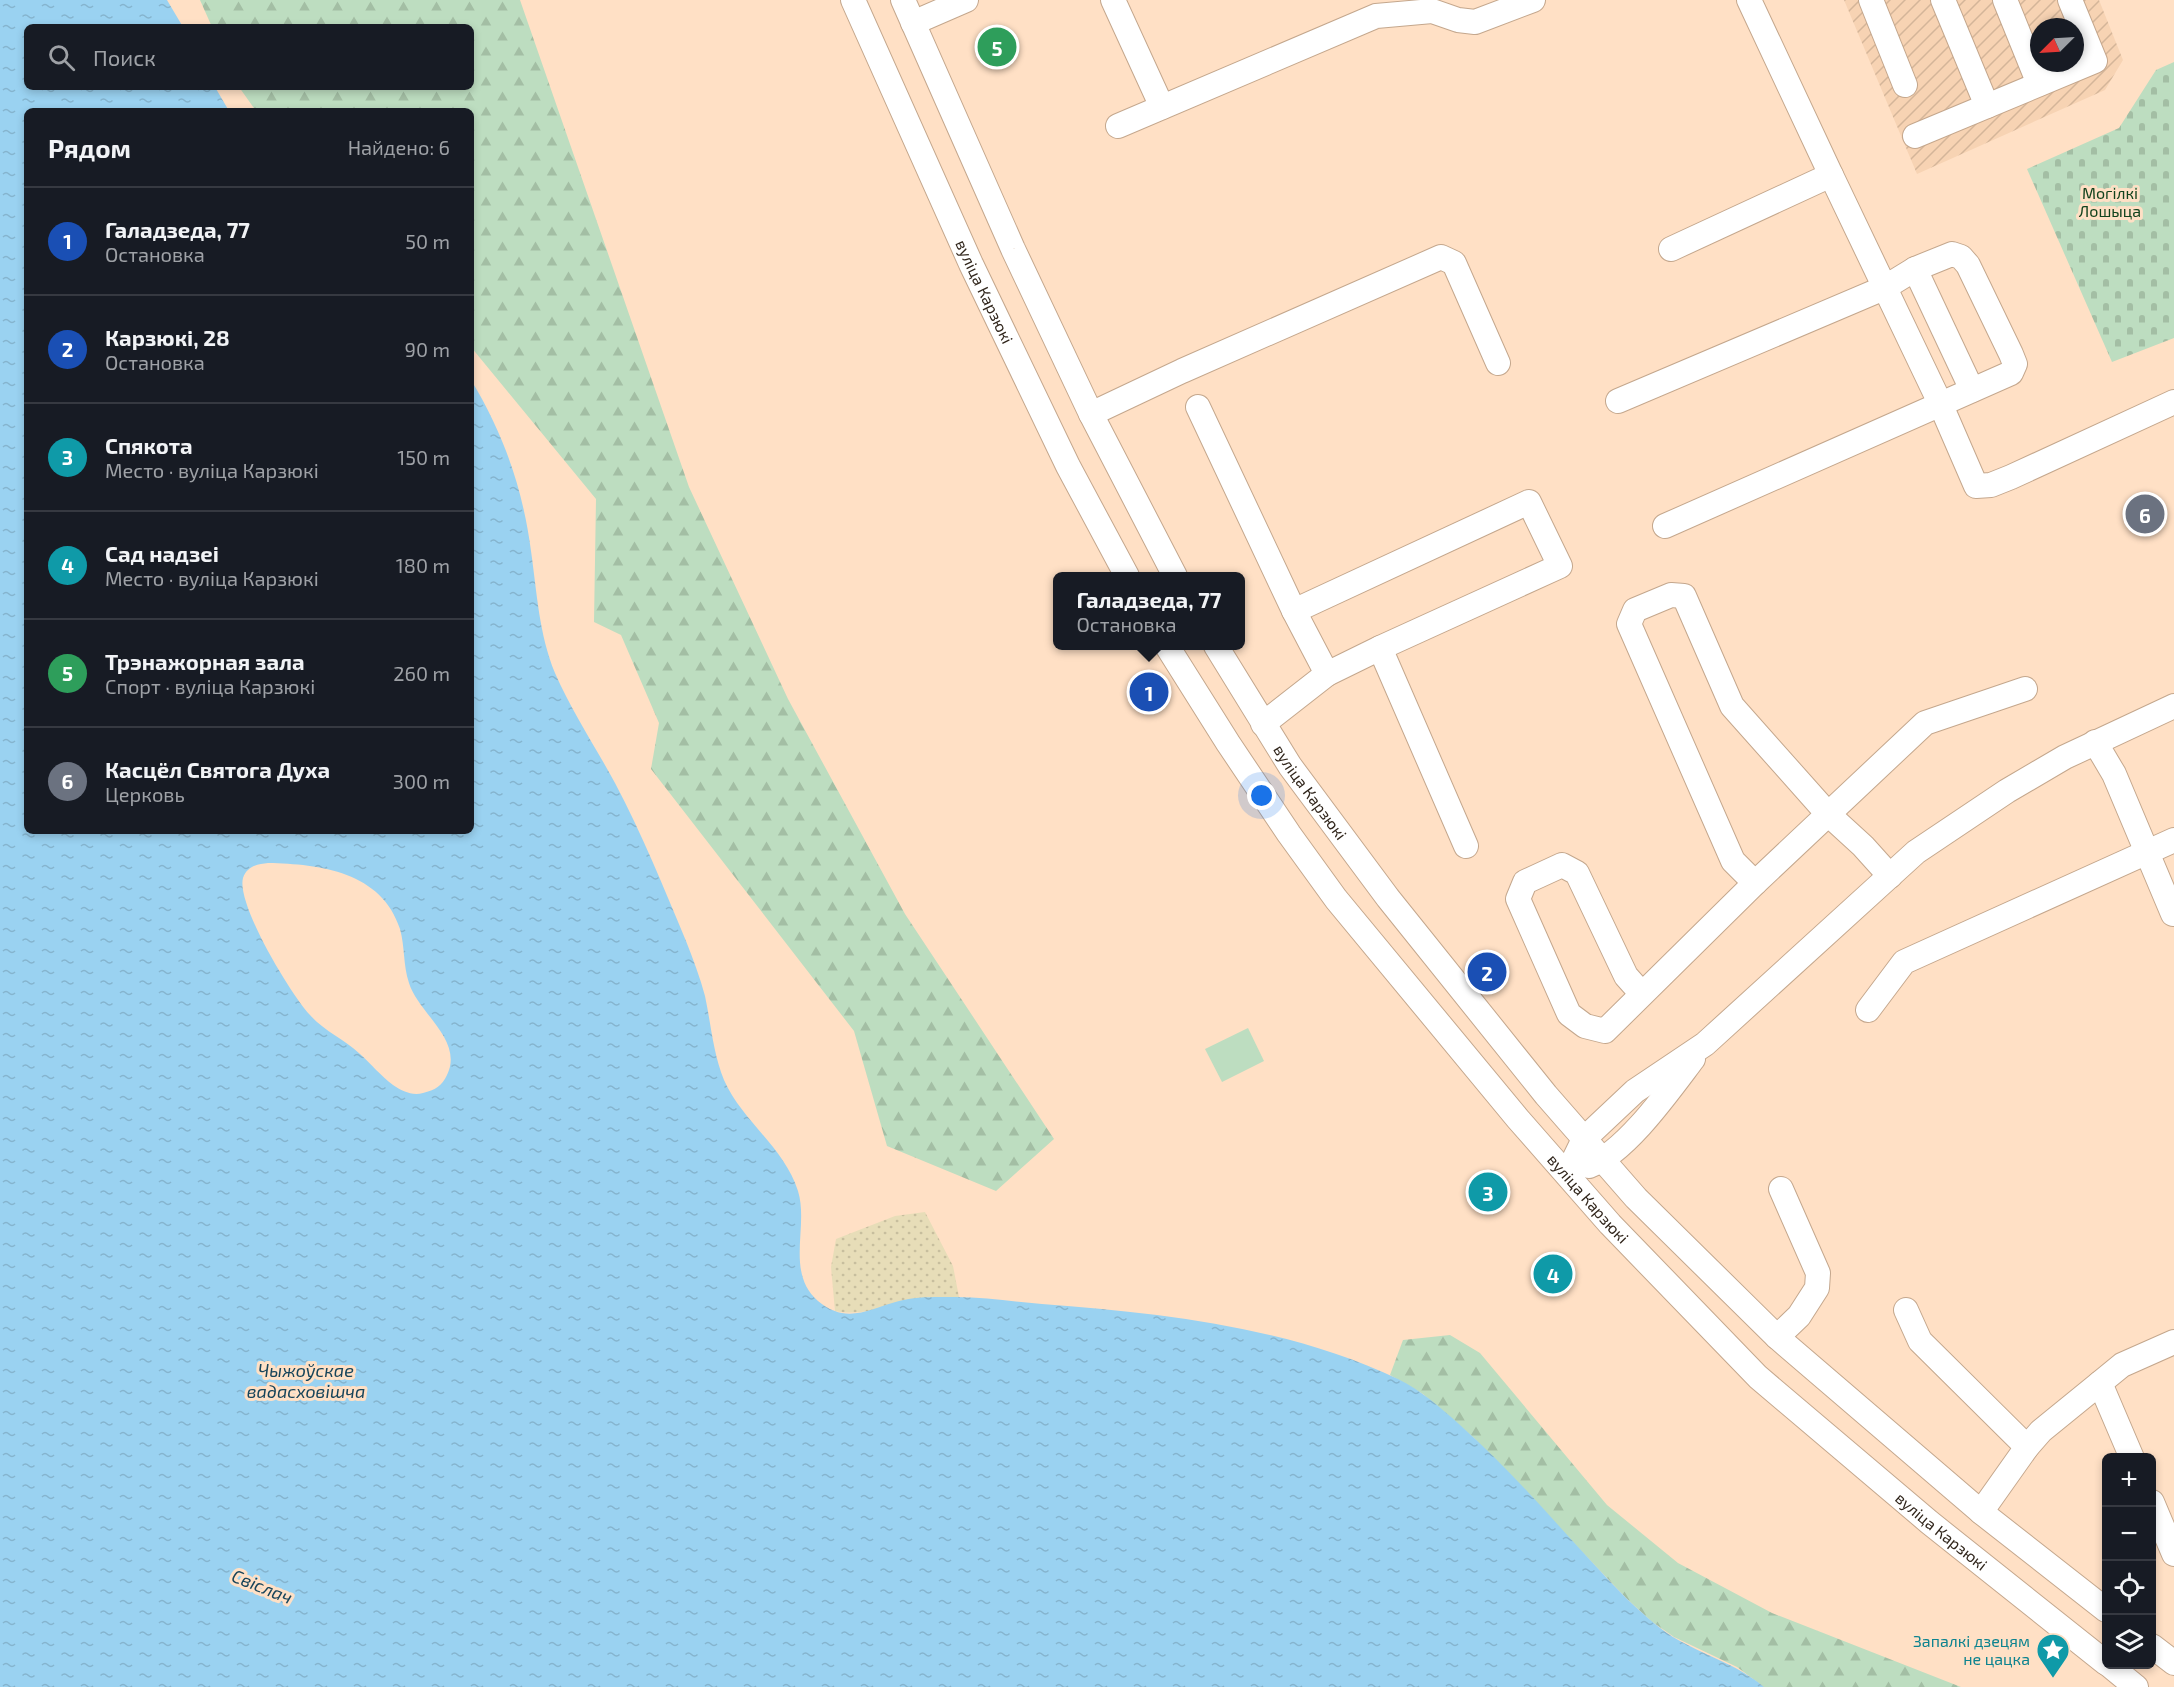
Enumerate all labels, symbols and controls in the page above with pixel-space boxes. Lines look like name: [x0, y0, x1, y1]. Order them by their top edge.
north arrow: [2030, 18, 2084, 72]
search box: [24, 24, 474, 90]
pin: 5: [978, 24, 1016, 70]
icon: search: [45, 41, 78, 74]
text: Поиск: [93, 44, 156, 70]
text: Рядом: [48, 132, 131, 163]
text: Найдено: 6: [348, 135, 450, 159]
park label: Могілкі Лошыца: [2079, 183, 2141, 220]
text: Галадзеда, 77: [105, 216, 250, 242]
text: 1: [63, 229, 72, 253]
text: 50 m: [405, 229, 450, 253]
street label: вуліца Карзюкі: [952, 237, 1018, 347]
text: Остановка: [105, 242, 205, 266]
text: Карзюкі, 28: [105, 324, 230, 350]
text: 2: [62, 337, 73, 361]
text: 90 m: [405, 337, 450, 361]
text: Остановка: [105, 350, 205, 374]
text: Спякота: [105, 432, 193, 458]
text: 3: [62, 445, 73, 469]
text: 150 m: [397, 445, 450, 469]
text: Место · вуліца Карзюкі: [105, 458, 319, 482]
pin: 6: [2126, 492, 2164, 536]
text: Сад надзеі: [105, 540, 219, 566]
text: 4: [61, 553, 74, 577]
text: 180 m: [396, 553, 450, 577]
text: Место · вуліца Карзюкі: [105, 566, 319, 590]
popup: [1053, 572, 1245, 650]
text: Галадзеда, 77: [1077, 586, 1221, 612]
text: Остановка: [1077, 612, 1176, 636]
text: Трэнажорная зала: [105, 648, 305, 674]
text: 5: [62, 661, 73, 685]
text: 260 m: [393, 661, 450, 685]
pin: 1: [1130, 670, 1168, 714]
text: Спорт · вуліца Карзюкі: [105, 674, 315, 698]
street label: вуліца Карзюкі: [1270, 741, 1351, 843]
text: Касцёл Святога Духа: [105, 756, 330, 782]
text: 6: [62, 769, 73, 793]
text: 300 m: [393, 769, 450, 793]
your location: [1247, 781, 1276, 810]
text: Церковь: [105, 782, 185, 806]
pin: 2: [1468, 950, 1506, 994]
street label: вуліца Карзюкі: [1544, 1150, 1633, 1247]
pin: 3: [1468, 1170, 1508, 1214]
pin: 4: [1534, 1252, 1572, 1296]
water label: Чыжоўскае вадасховішча: [247, 1359, 365, 1402]
map controls: [2102, 1453, 2156, 1669]
button: +: [2102, 1453, 2156, 1507]
street label: вуліца Карзюкі: [1892, 1488, 1991, 1574]
button: −: [2102, 1507, 2156, 1561]
button: locate: [2102, 1561, 2156, 1615]
water label: Свіслач: [229, 1564, 296, 1608]
button: layers: [2102, 1615, 2156, 1669]
place label: Запалкі дзецям не цацка: [1913, 1631, 2030, 1668]
place icon: Запалкі дзецям не цацка: [2035, 1632, 2071, 1679]

